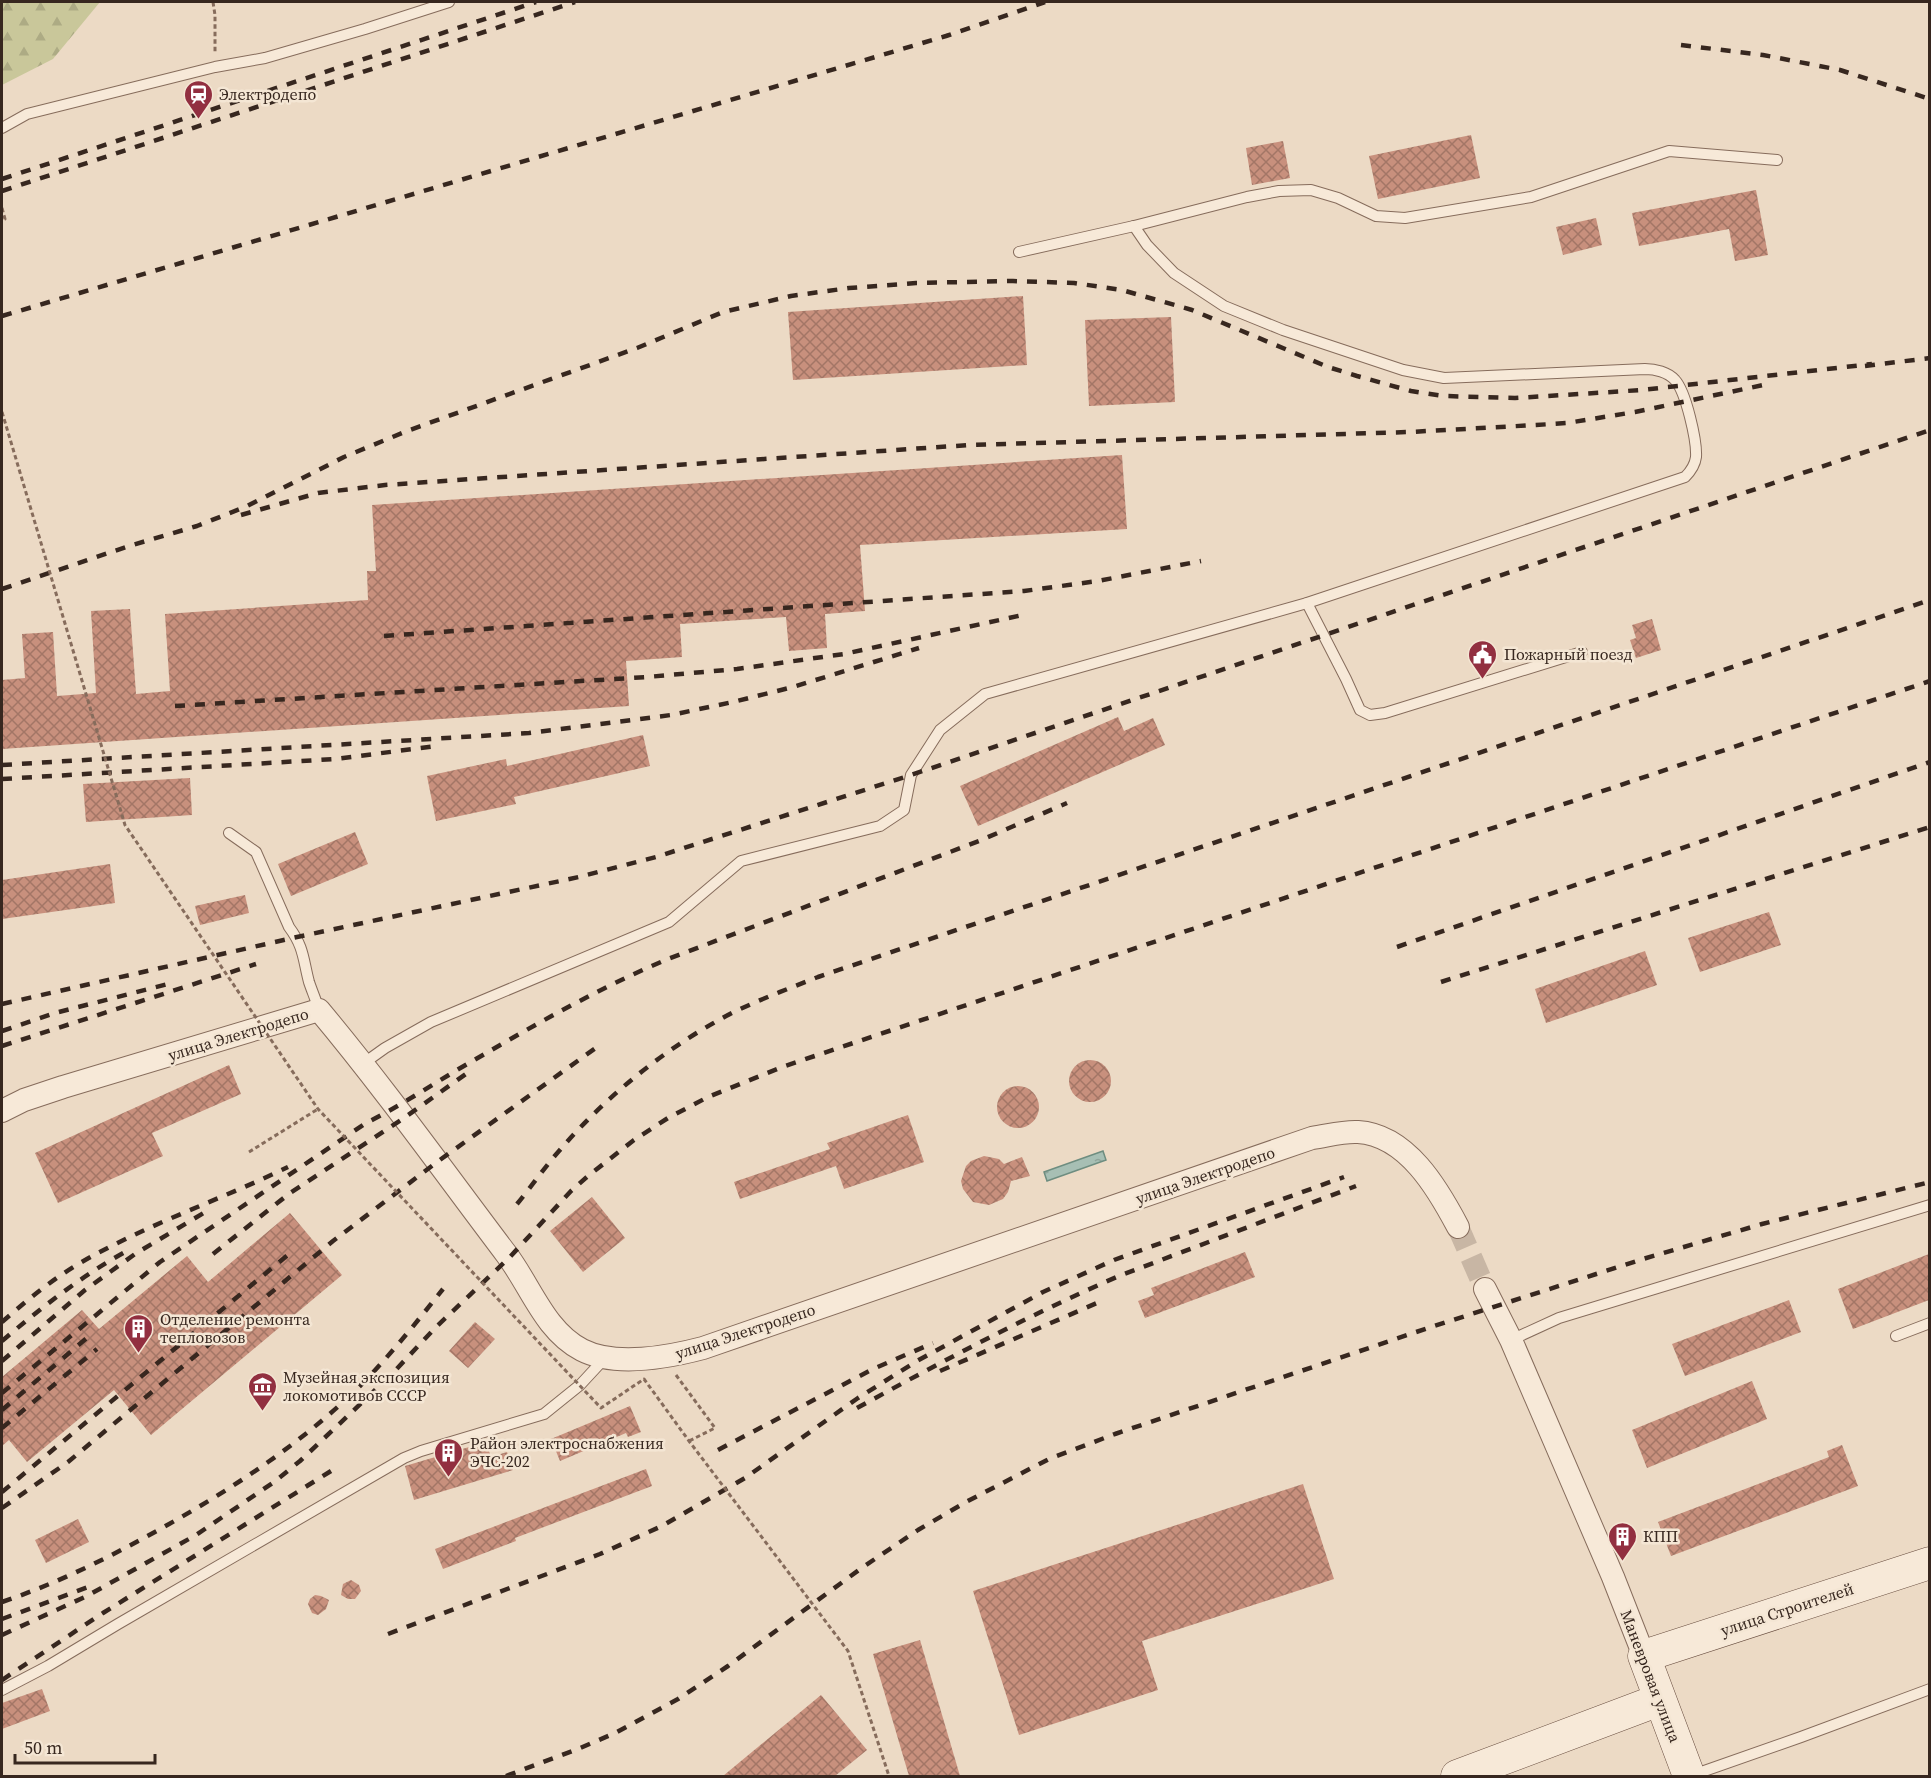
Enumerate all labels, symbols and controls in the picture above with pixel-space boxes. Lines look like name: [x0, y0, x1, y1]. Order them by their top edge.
station icon: Электродепо: [182, 78, 214, 120]
place label: Электродепо: [219, 83, 317, 105]
public building icon: Пожарный поезд: [1467, 638, 1499, 680]
place label: Пожарный поезд: [1504, 643, 1633, 665]
street label: улица Электродепо: [165, 1002, 311, 1066]
street label: улица Электродепо: [1132, 1141, 1278, 1209]
street label: улица Электродепо: [672, 1298, 818, 1364]
place label: Отделение ремонта тепловозов: [160, 1308, 311, 1348]
building icon: Отделение ремонта тепловозов: [123, 1312, 155, 1354]
place label: Музейная экспозиция локомотивов СССР: [283, 1366, 450, 1406]
museum icon: Музейная экспозиция локомотивов СССР: [246, 1370, 278, 1412]
place label: Район электроснабжения ЭЧС-202: [470, 1432, 664, 1472]
building icon: Район электроснабжения ЭЧС-202: [433, 1436, 465, 1478]
building icon: КПП: [1606, 1520, 1638, 1562]
place label: КПП: [1643, 1525, 1678, 1547]
street label: улица Строителей: [1718, 1577, 1856, 1641]
street label: Маневровая улица: [1616, 1607, 1687, 1746]
scale bar: [15, 1727, 154, 1765]
text: 50 m: [24, 1735, 62, 1760]

